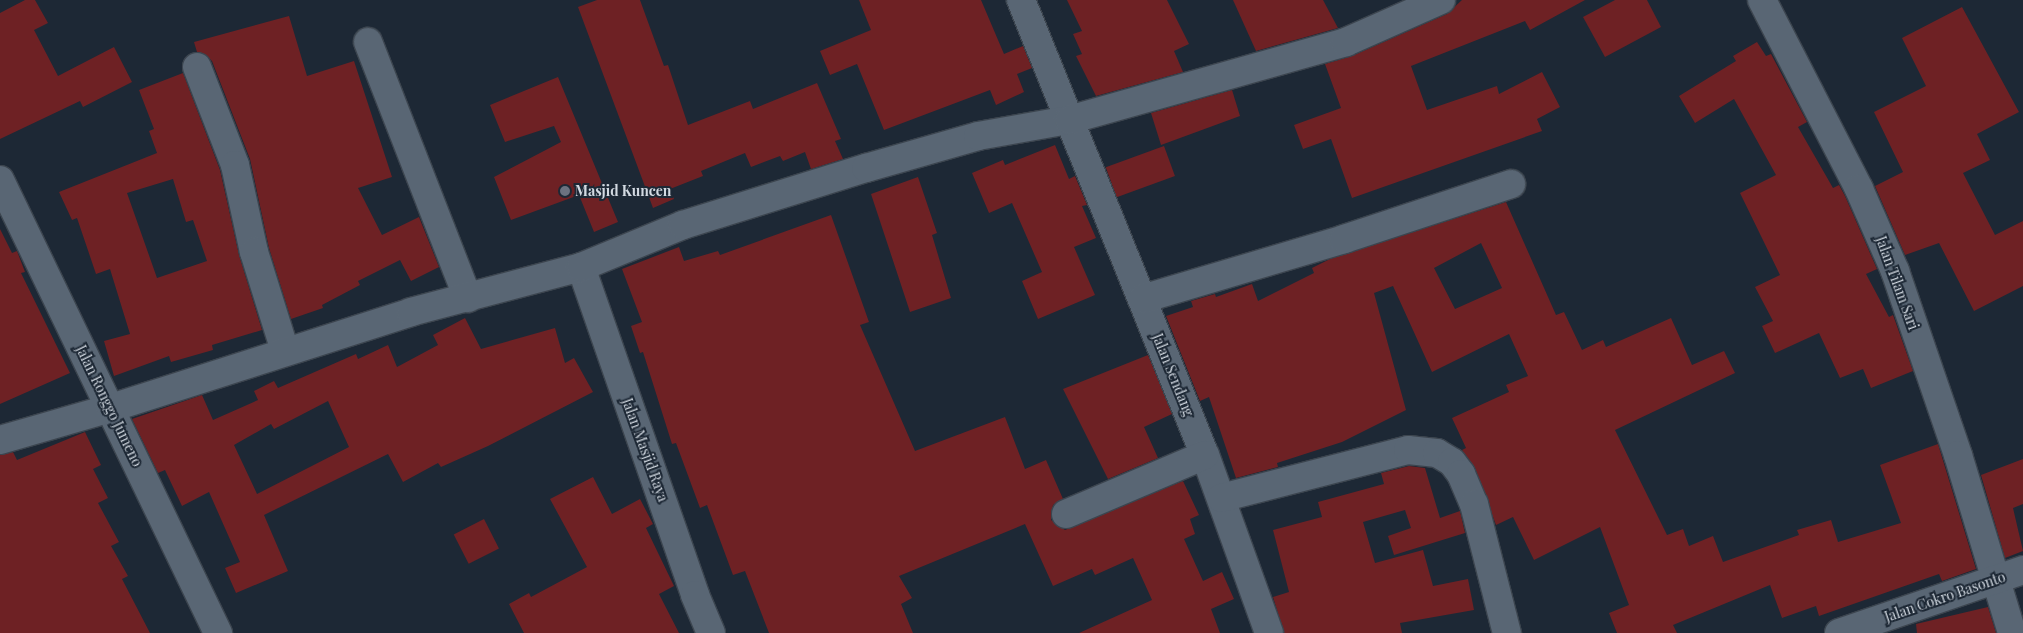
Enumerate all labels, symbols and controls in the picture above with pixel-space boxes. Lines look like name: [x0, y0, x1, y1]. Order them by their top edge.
place label: Masjid Kuncen: [575, 183, 671, 199]
marker: Masjid Kuncen: [559, 185, 571, 197]
street label: Jalan Tilam Sari: [1872, 234, 1922, 332]
street label: Jalan Sendang: [1149, 331, 1197, 419]
street label: Jalan Ronggo Jumeno: [72, 343, 146, 469]
street label: Jalan Masjid Raya: [619, 396, 671, 504]
street label: Jalan Cokro Basonto: [1882, 568, 2008, 626]

